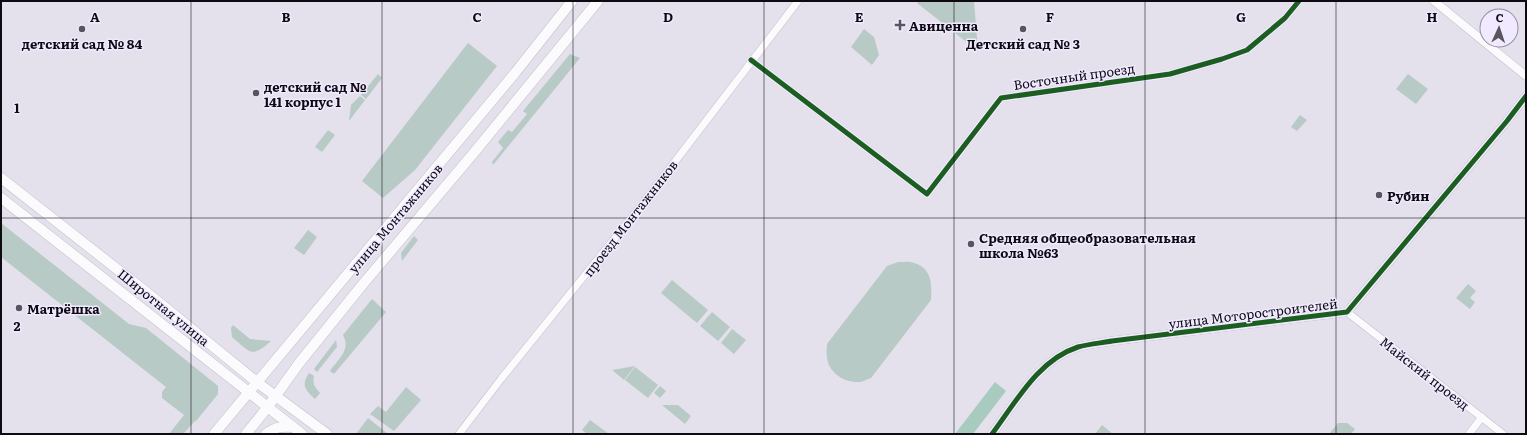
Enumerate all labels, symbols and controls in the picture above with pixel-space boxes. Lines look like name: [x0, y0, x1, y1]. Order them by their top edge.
text: A: [90, 7, 100, 26]
text: B: [282, 7, 291, 26]
text: C: [472, 7, 482, 26]
text: D: [663, 7, 673, 26]
text: E: [855, 7, 864, 26]
text: F: [1046, 7, 1054, 26]
text: G: [1236, 7, 1246, 26]
text: H: [1427, 7, 1438, 26]
north arrow: [1479, 8, 1519, 48]
text: С: [1495, 9, 1504, 25]
place label: Авиценна: [909, 16, 979, 35]
marker: Авиценна: [894, 19, 906, 31]
marker: детский сад № 84: [77, 24, 87, 34]
marker: Детский сад № 3: [1018, 24, 1028, 34]
place label: детский сад № 84: [22, 34, 143, 53]
place label: Детский сад № 3: [966, 34, 1080, 53]
street label: Восточный проезд: [1012, 58, 1136, 94]
place label: детский сад № 141 корпус 1: [264, 77, 367, 111]
marker: детский сад № 141 корпус 1: [251, 88, 261, 98]
text: 1: [14, 98, 20, 117]
street label: проезд Монтажников: [578, 156, 682, 280]
street label: улица Монтажников: [343, 159, 447, 277]
place label: Рубин: [1387, 186, 1430, 205]
marker: Рубин: [1374, 190, 1384, 200]
place label: Средняя общеобразовательная школа №63: [979, 228, 1196, 262]
marker: Средняя общеобразовательная школа №63: [966, 239, 976, 249]
street label: Широтная улица: [114, 264, 214, 350]
street label: улица Моторостроителей: [1167, 293, 1339, 333]
place label: Матрёшка: [27, 299, 100, 318]
marker: Матрёшка: [14, 303, 24, 313]
text: 2: [14, 316, 21, 335]
street label: Майский проезд: [1376, 332, 1474, 414]

